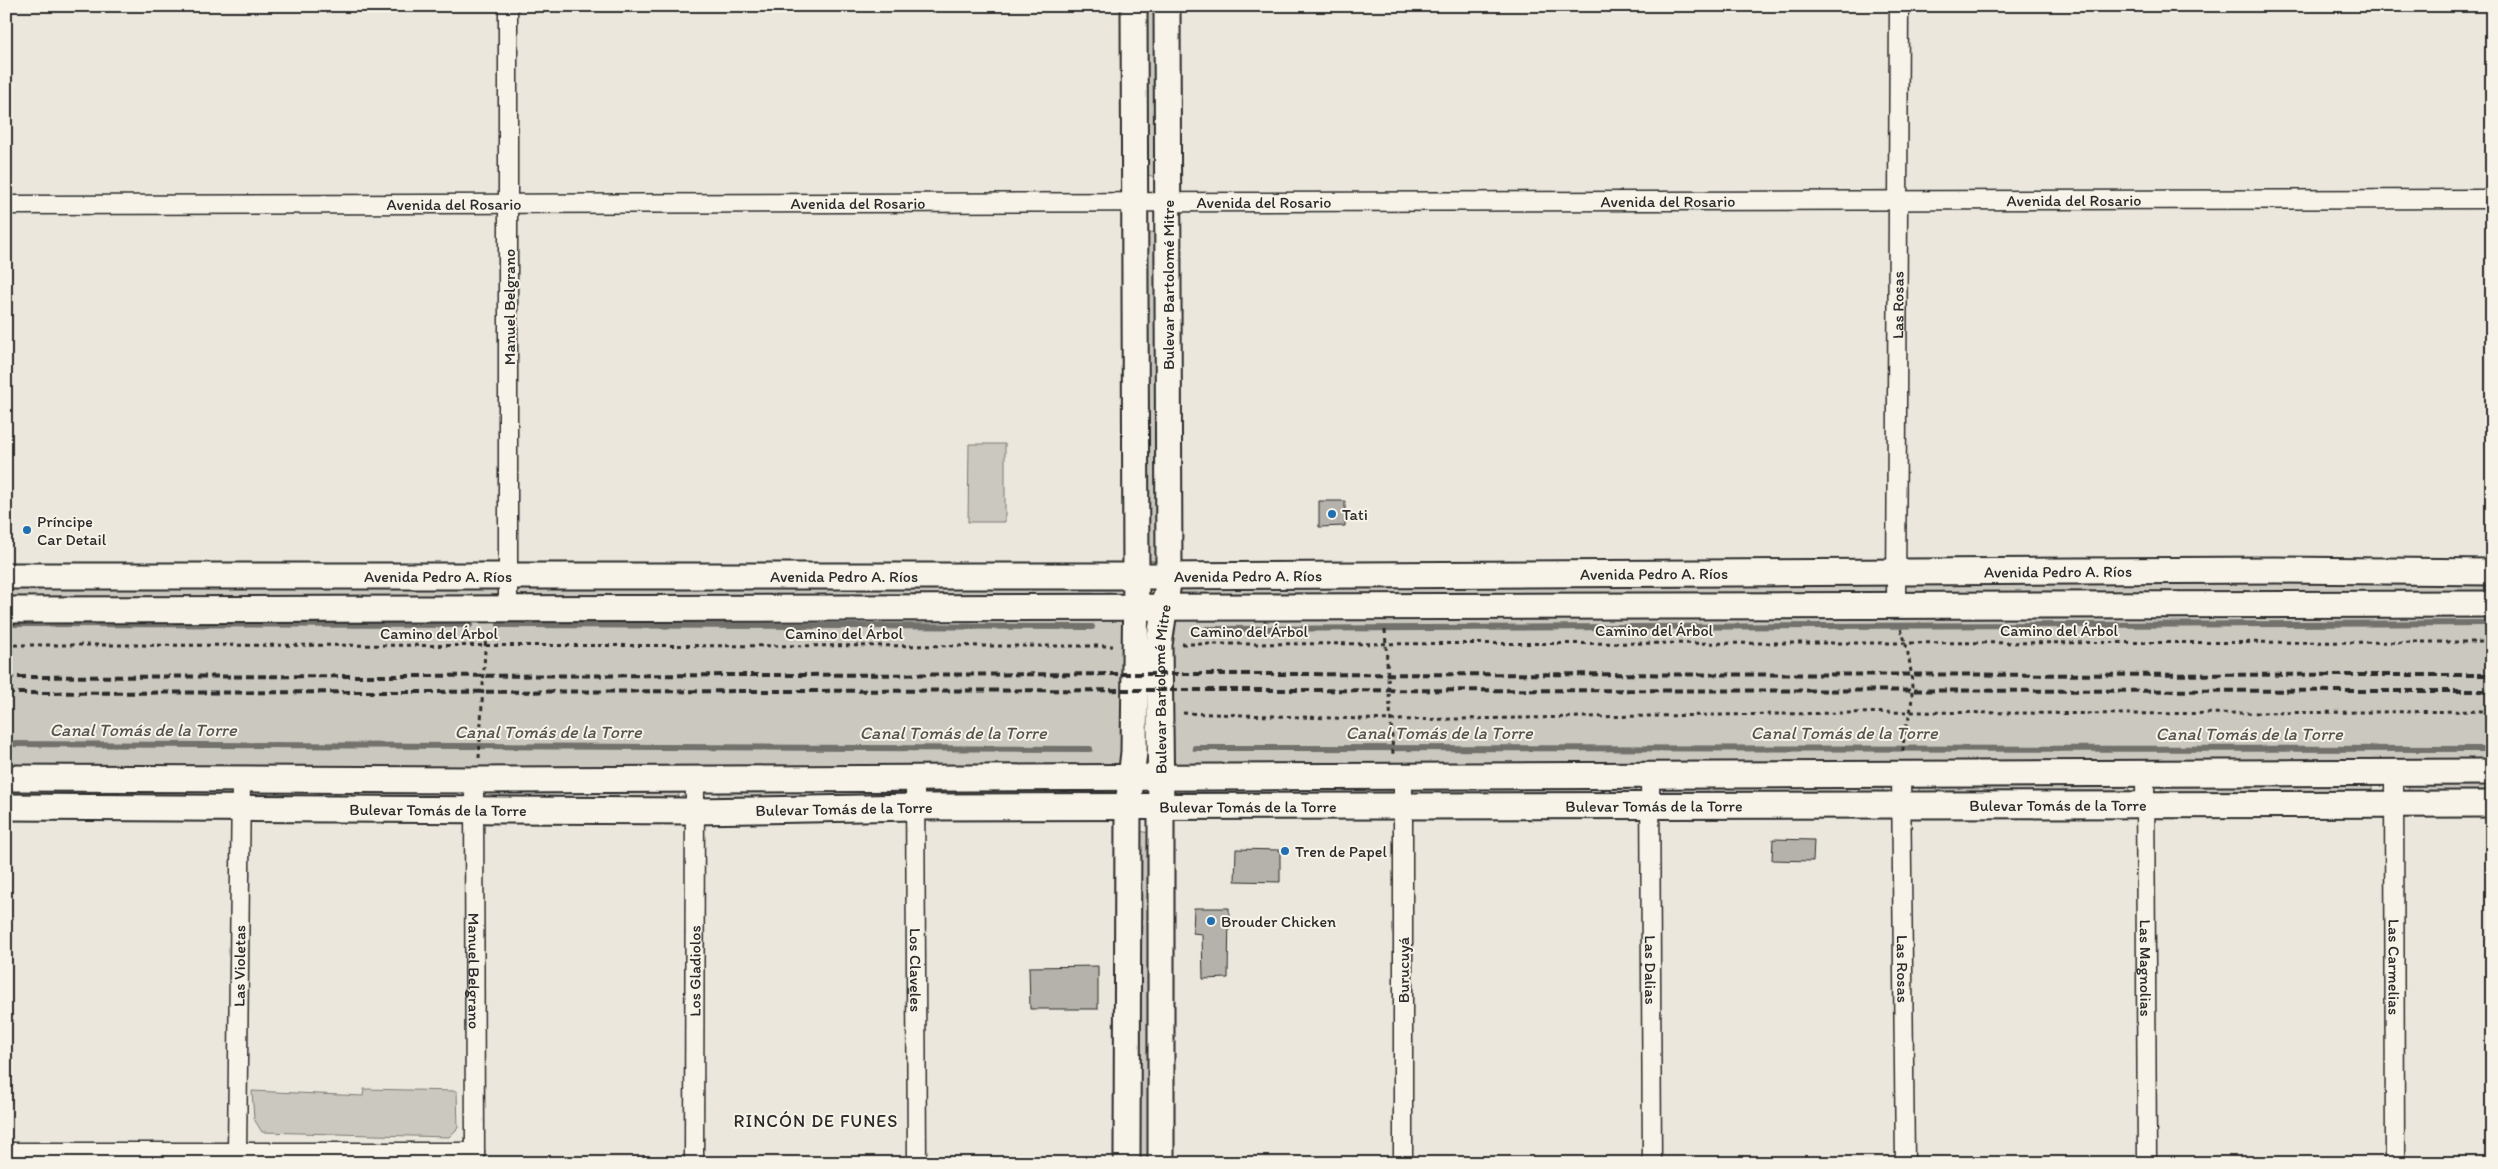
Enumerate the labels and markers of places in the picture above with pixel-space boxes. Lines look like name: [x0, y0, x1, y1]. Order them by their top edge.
place label: Tati: [1342, 505, 1368, 524]
marker: Tati: [1326, 508, 1338, 520]
place label: Príncipe Car Detail: [37, 512, 107, 549]
marker: Príncipe Car Detail: [21, 524, 33, 536]
place label: Tren de Papel: [1295, 842, 1387, 861]
marker: Tren de Papel: [1279, 845, 1291, 857]
place label: Brouder Chicken: [1221, 912, 1336, 931]
marker: Brouder Chicken: [1205, 915, 1217, 927]

